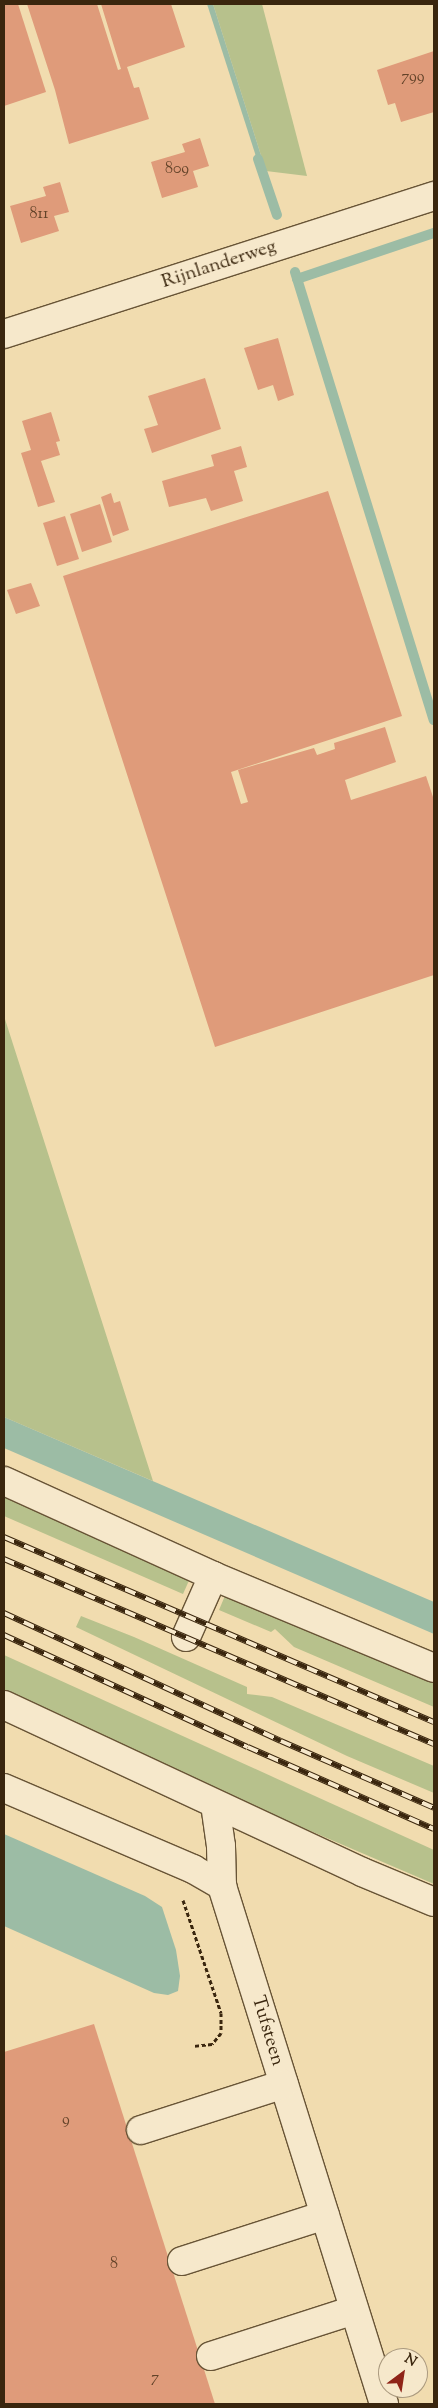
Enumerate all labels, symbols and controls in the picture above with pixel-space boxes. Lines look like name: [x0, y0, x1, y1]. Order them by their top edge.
house number: 799: [401, 68, 425, 88]
house number: 809: [165, 160, 189, 180]
house number: 811: [30, 205, 48, 225]
street label: Rijnlanderweg: [159, 236, 279, 294]
street label: Tufsteen: [246, 1993, 288, 2069]
house number: 9: [62, 2111, 70, 2131]
house number: 8: [110, 2255, 118, 2275]
north arrow: [378, 2348, 428, 2398]
text: N: [400, 2350, 420, 2372]
house number: 7: [151, 2369, 159, 2389]

